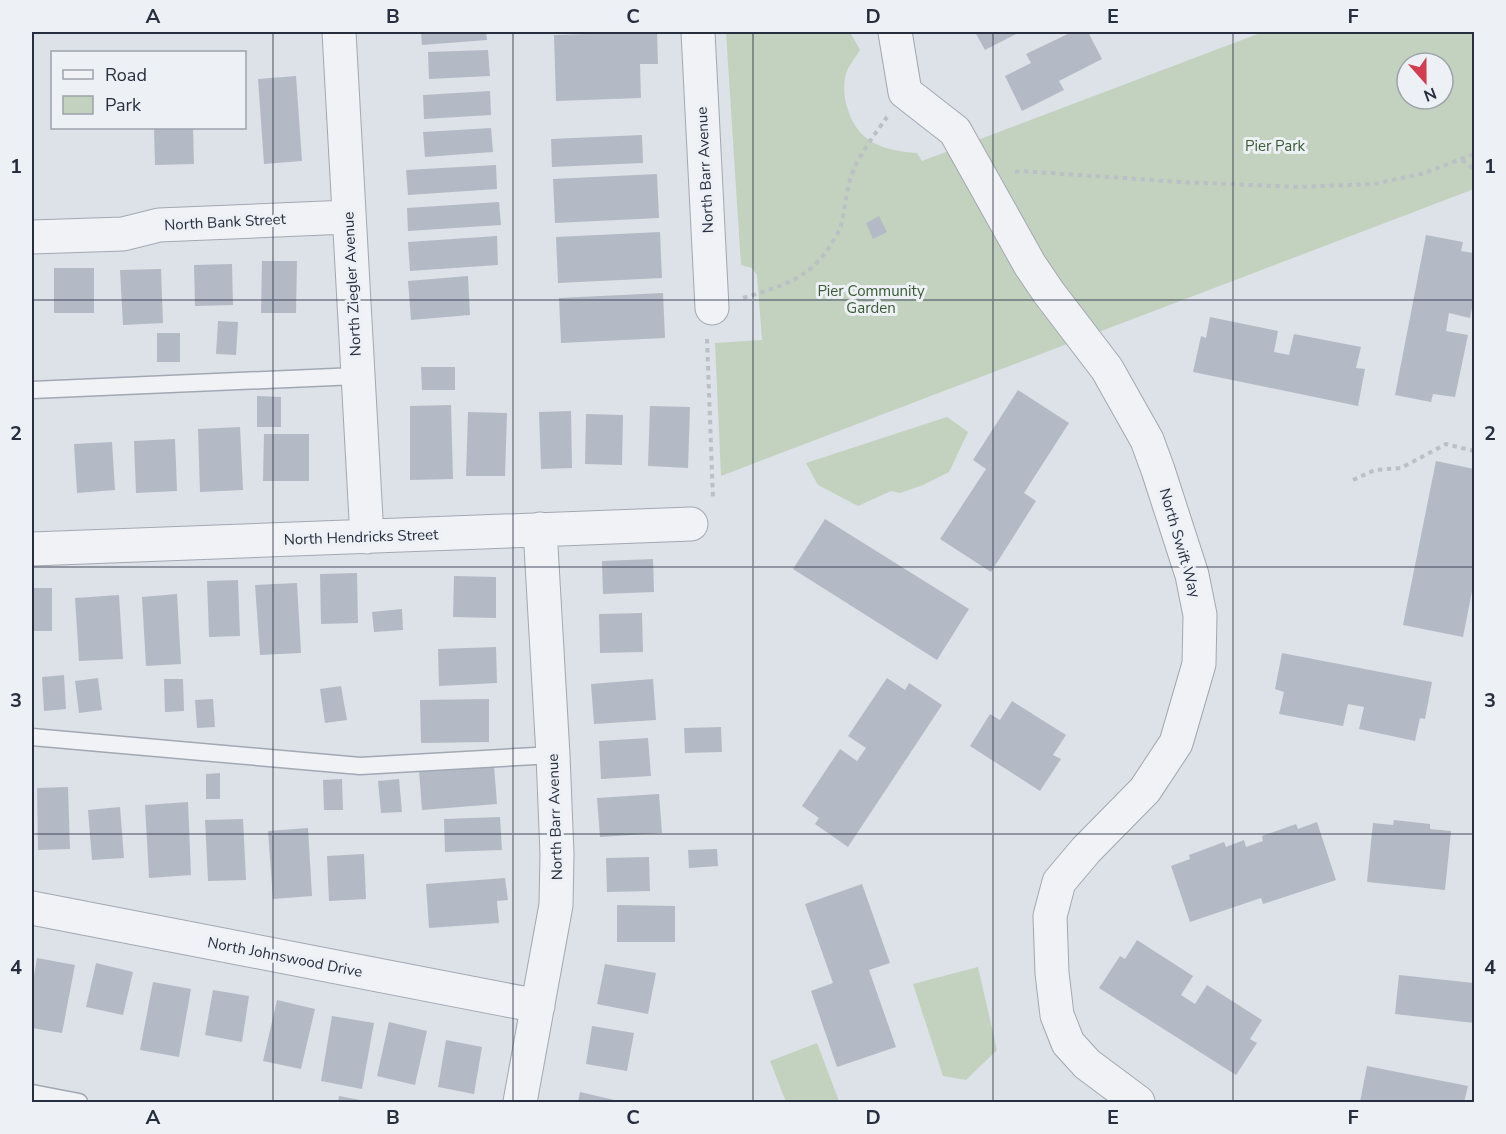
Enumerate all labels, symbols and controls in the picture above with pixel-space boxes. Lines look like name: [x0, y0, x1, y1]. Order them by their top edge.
text: A: [146, 3, 161, 30]
text: B: [386, 3, 400, 30]
text: C: [626, 3, 640, 30]
text: D: [865, 3, 881, 30]
text: E: [1107, 3, 1119, 30]
text: F: [1347, 3, 1359, 30]
legend: [51, 51, 246, 129]
north arrow: [1395, 51, 1455, 111]
text: Road: [105, 63, 147, 87]
text: N: [1420, 82, 1440, 106]
text: Park: [105, 93, 142, 117]
street label: North Barr Avenue: [692, 106, 718, 234]
park label: Pier Park: [1245, 136, 1306, 156]
text: 1: [10, 153, 22, 180]
text: 1: [1484, 153, 1496, 180]
street label: North Bank Street: [164, 209, 287, 235]
street label: North Ziegler Avenue: [338, 211, 366, 357]
park label: Pier Community Garden: [817, 281, 925, 318]
text: 2: [10, 420, 22, 447]
text: 2: [1484, 420, 1496, 447]
street label: North Swift Way: [1155, 486, 1205, 600]
street label: North Hendricks Street: [283, 524, 439, 550]
text: 3: [10, 687, 22, 714]
text: 3: [1484, 687, 1496, 714]
street label: North Barr Avenue: [543, 753, 567, 881]
street label: North Johnswood Drive: [206, 932, 364, 982]
text: 4: [10, 954, 22, 981]
text: 4: [1484, 954, 1496, 981]
text: A: [146, 1104, 161, 1131]
text: B: [386, 1104, 400, 1131]
text: C: [626, 1104, 640, 1131]
text: D: [865, 1104, 881, 1131]
text: E: [1107, 1104, 1119, 1131]
text: F: [1347, 1104, 1359, 1131]

